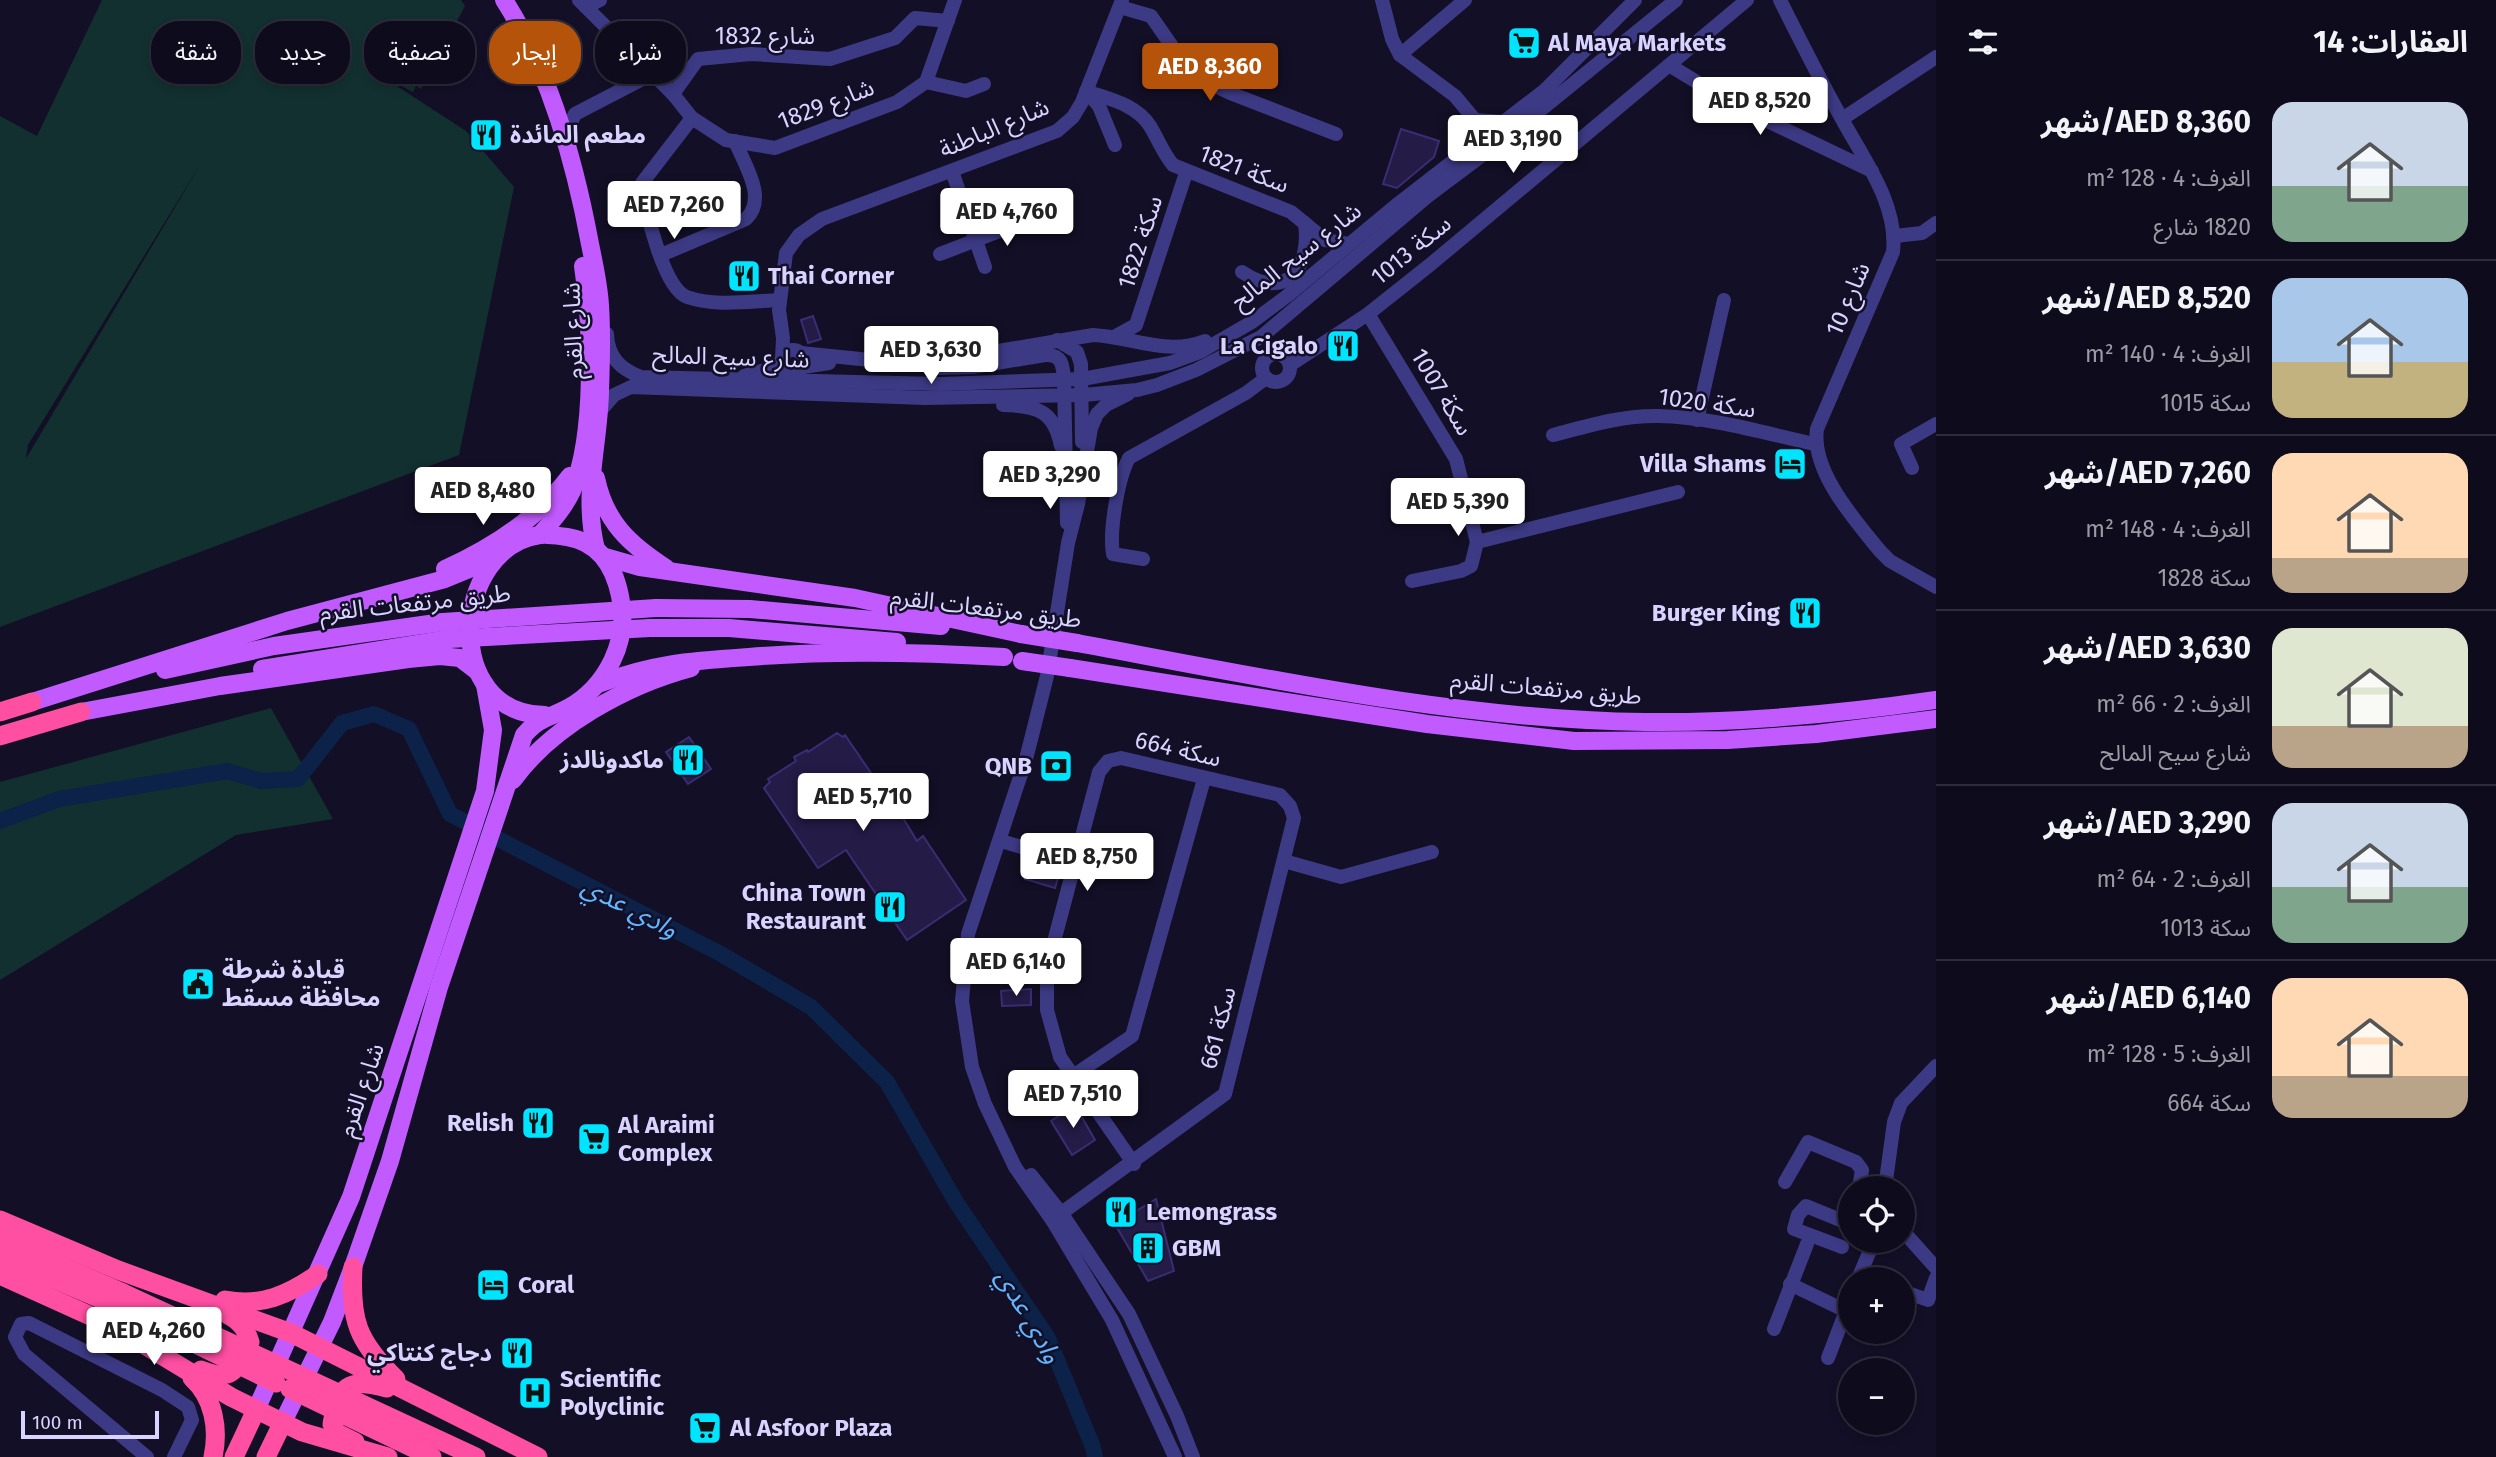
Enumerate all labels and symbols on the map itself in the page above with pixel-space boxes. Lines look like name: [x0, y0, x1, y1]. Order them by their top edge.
street label: 1832 شارع: [715, 22, 815, 53]
supermarket icon: Al Maya Markets: [1505, 24, 1543, 62]
place label: Al Maya Markets: [1547, 29, 1726, 57]
pin: AED 8,360: [1130, 43, 1290, 103]
street label: 1829 شارع: [774, 73, 879, 138]
pin: AED 8,520: [1680, 78, 1840, 137]
street label: شارع الباطنة: [935, 92, 1054, 166]
restaurant icon: مطعم المائدة: [467, 116, 505, 154]
pin: AED 3,190: [1433, 116, 1593, 175]
place label: مطعم المائدة: [510, 121, 646, 152]
street label: سكة 1821: [1195, 139, 1293, 199]
pin: AED 7,260: [594, 182, 754, 241]
pin: AED 4,760: [927, 188, 1087, 248]
street label: سكة 1822: [1112, 192, 1168, 292]
street label: شارع سيح المالح: [1225, 196, 1369, 318]
street label: سكة 1013: [1365, 209, 1457, 291]
restaurant icon: Thai Corner: [725, 257, 763, 295]
street label: شارع 10: [1820, 258, 1879, 341]
place label: Thai Corner: [768, 262, 894, 290]
street label: شارع القرم: [557, 282, 593, 380]
pin: AED 3,630: [851, 326, 1011, 386]
restaurant icon: La Cigalo: [1324, 327, 1362, 365]
place label: La Cigalo: [1220, 332, 1318, 360]
street label: شارع سيح المالح: [652, 340, 810, 377]
street label: سكة 1007: [1405, 343, 1479, 441]
street label: سكة 1020: [1657, 382, 1757, 424]
hotel icon: Villa Shams: [1771, 445, 1809, 483]
place label: Villa Shams: [1639, 450, 1766, 478]
pin: AED 3,290: [970, 452, 1130, 511]
pin: AED 8,480: [403, 468, 563, 527]
pin: AED 5,390: [1378, 478, 1538, 538]
street label: طريق مرتفعات القرم: [318, 579, 512, 631]
street label: طريق مرتفعات القرم: [888, 582, 1083, 638]
restaurant icon: Burger King: [1786, 594, 1824, 632]
place label: Burger King: [1652, 599, 1781, 627]
street label: طريق مرتفعات القرم: [1449, 666, 1643, 714]
street label: سكة 664: [1132, 726, 1224, 772]
restaurant icon: ماكدونالدز: [669, 741, 707, 779]
place label: ماكدونالدز: [559, 746, 664, 774]
bank icon: QNB: [1037, 747, 1075, 785]
place label: QNB: [985, 752, 1032, 780]
pin: AED 5,710: [783, 774, 943, 833]
pin: AED 8,750: [1007, 834, 1167, 893]
water label: وادي عدي: [575, 870, 683, 948]
place label: China Town Restaurant: [742, 879, 867, 935]
restaurant icon: China Town Restaurant: [871, 888, 909, 926]
pin: AED 6,140: [936, 939, 1096, 998]
place label: قيادة شرطة محافظة مسقط: [222, 956, 381, 1012]
public building icon: قيادة شرطة محافظة مسقط: [179, 965, 217, 1003]
street label: سكة 661: [1194, 984, 1242, 1072]
street label: شارع القرم: [332, 1040, 394, 1142]
pin: AED 7,510: [993, 1070, 1153, 1130]
restaurant icon: Relish: [519, 1104, 557, 1142]
place label: Relish: [447, 1109, 514, 1137]
place label: Al Araimi Complex: [617, 1111, 715, 1167]
supermarket icon: Al Araimi Complex: [575, 1120, 613, 1158]
restaurant icon: Lemongrass: [1102, 1193, 1140, 1231]
place label: Lemongrass: [1146, 1198, 1277, 1226]
building icon: GBM: [1129, 1229, 1167, 1267]
place label: GBM: [1172, 1234, 1221, 1262]
water label: وادي عدي: [986, 1264, 1068, 1371]
hotel icon: Coral: [474, 1266, 512, 1304]
place label: Coral: [518, 1271, 575, 1299]
pin: AED 4,260: [74, 1308, 234, 1367]
restaurant icon: دجاج كنتاكي: [498, 1334, 536, 1372]
place label: دجاج كنتاكي: [367, 1339, 492, 1373]
place label: Scientific Polyclinic: [560, 1365, 665, 1421]
hospital icon: Scientific Polyclinic: [516, 1374, 554, 1412]
scale bar: [21, 1408, 159, 1440]
supermarket icon: Al Asfoor Plaza: [686, 1409, 724, 1447]
place label: Al Asfoor Plaza: [729, 1414, 893, 1442]

